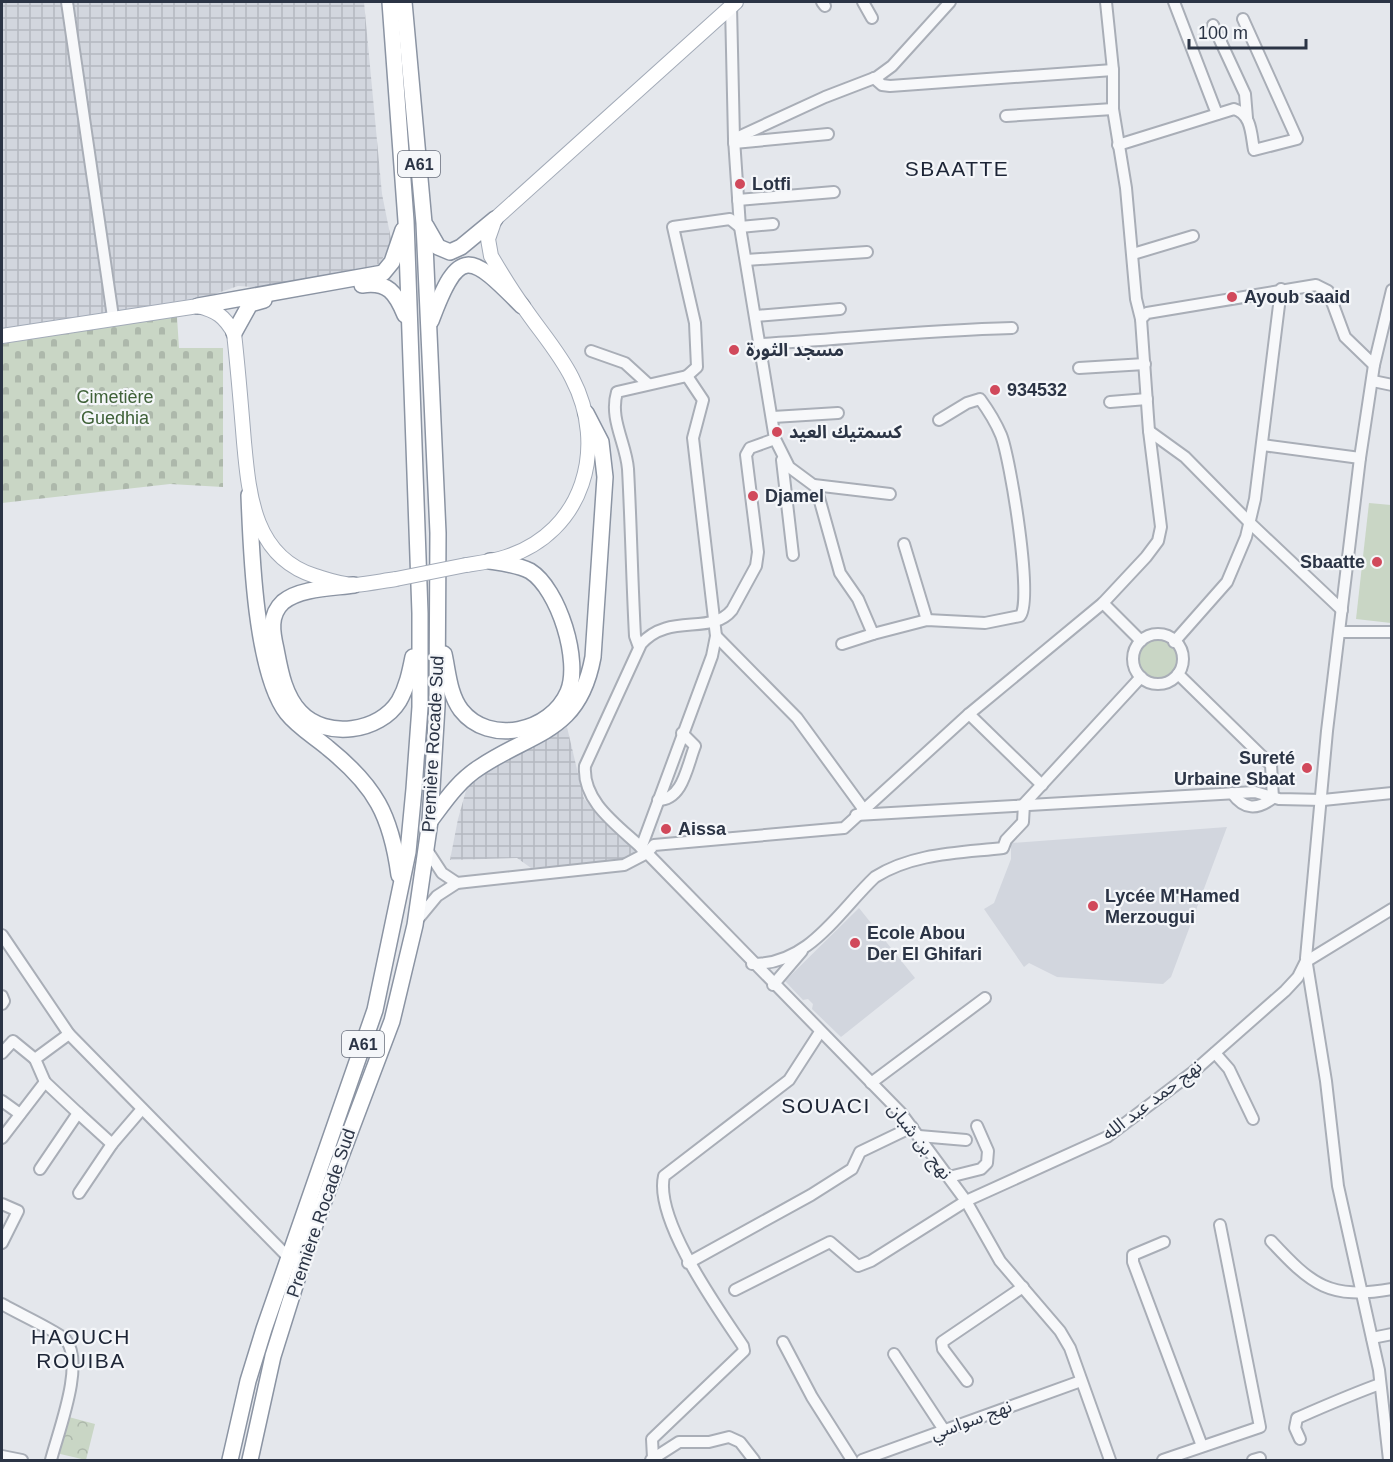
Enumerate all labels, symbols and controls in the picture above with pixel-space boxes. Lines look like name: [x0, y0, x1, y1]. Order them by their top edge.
scale bar: [1189, 12, 1306, 50]
text: 100 m: [1198, 23, 1248, 43]
road number: A61: [398, 151, 440, 177]
district label: SBAATTE: [905, 157, 1009, 180]
place label: Lotfi: [752, 174, 791, 194]
marker: Lotfi: [733, 177, 747, 191]
place label: Ayoub saaid: [1244, 287, 1350, 307]
marker: Ayoub saaid: [1225, 290, 1239, 304]
place label: مسجد الثورة: [746, 340, 844, 361]
marker: مسجد الثورة: [727, 343, 741, 357]
place label: 934532: [1007, 380, 1067, 400]
marker: 934532: [988, 383, 1002, 397]
park label: Cimetière Guedhia: [76, 387, 154, 428]
place label: كسمتيك العيد: [789, 422, 903, 442]
marker: كسمتيك العيد: [770, 425, 784, 439]
place label: Djamel: [765, 486, 824, 506]
marker: Djamel: [746, 489, 760, 503]
place label: Sbaatte: [1300, 552, 1365, 572]
marker: Sbaatte: [1370, 555, 1384, 569]
street label: Première Rocade Sud: [418, 655, 448, 833]
place label: Sureté Urbaine Sbaat: [1174, 748, 1295, 789]
marker: Sureté Urbaine Sbaat: [1300, 761, 1314, 775]
place label: Aissa: [678, 819, 727, 839]
marker: Aissa: [659, 822, 673, 836]
place label: Lycée M'Hamed Merzougui: [1105, 886, 1240, 927]
marker: Lycée M'Hamed Merzougui: [1086, 899, 1100, 913]
place label: Ecole Abou Der El Ghifari: [867, 923, 982, 964]
marker: Ecole Abou Der El Ghifari: [848, 936, 862, 950]
road number: A61: [342, 1031, 384, 1057]
street label: نهج حمد عبد الله: [1098, 1056, 1207, 1146]
district label: SOUACI: [781, 1094, 871, 1117]
street label: نهج بن شبان: [882, 1099, 956, 1185]
street label: Première Rocade Sud: [283, 1126, 359, 1300]
district label: HAOUCH ROUIBA: [31, 1325, 131, 1372]
street label: نهج سواسي: [928, 1396, 1015, 1447]

